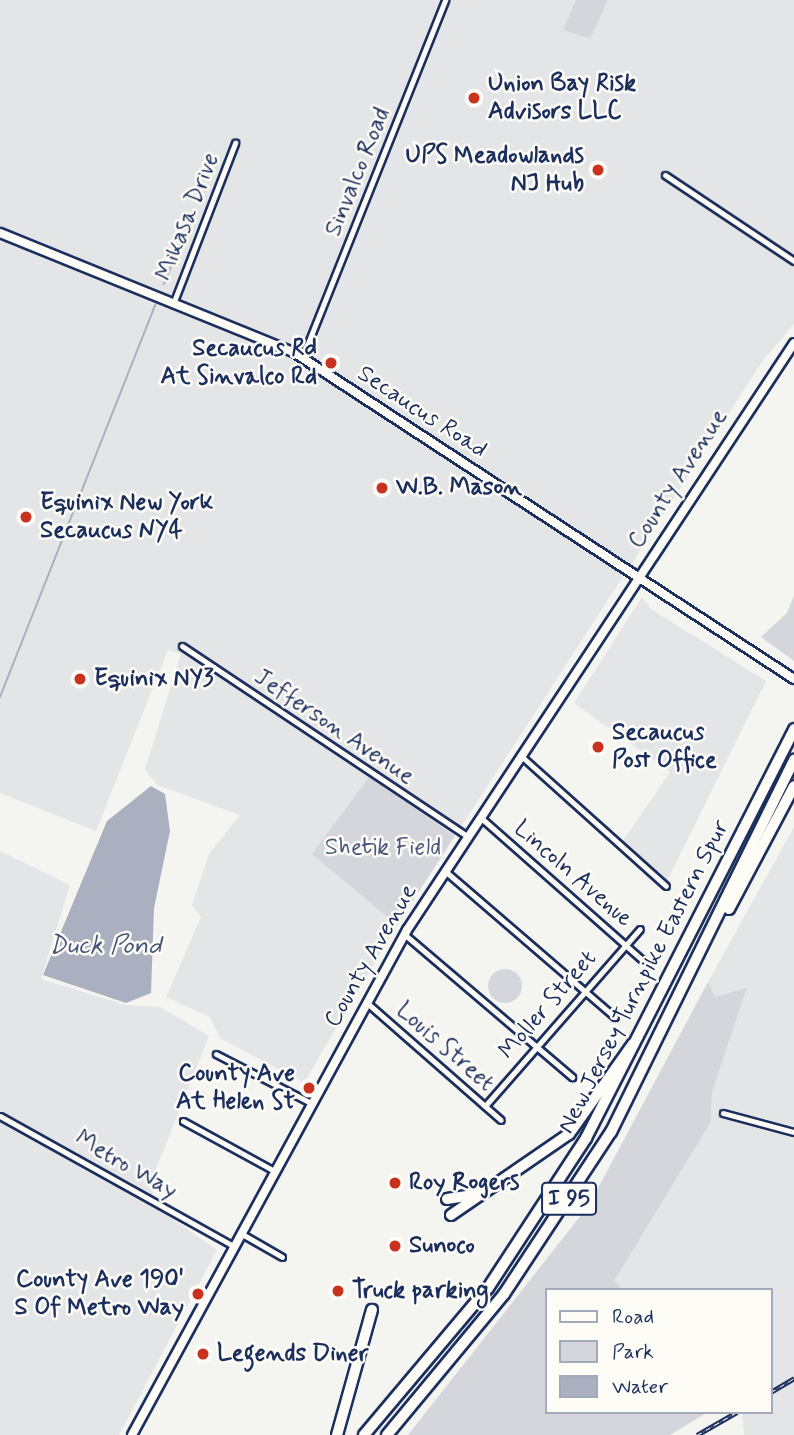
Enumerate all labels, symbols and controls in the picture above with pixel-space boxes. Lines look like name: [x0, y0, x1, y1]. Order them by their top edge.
place label: Union Bay Risk Advisors LLC: [488, 70, 639, 126]
marker: Union Bay Risk Advisors LLC: [466, 90, 482, 106]
street label: Sinvalco Road: [319, 104, 397, 240]
place label: UPS Meadowlands NJ Hub: [396, 142, 584, 198]
street label: Mikasa Drive: [150, 149, 226, 285]
marker: UPS Meadowlands NJ Hub: [590, 162, 606, 178]
place label: Secaucus Rd At Sinvalco Rd: [168, 335, 317, 391]
marker: Secaucus Rd At Sinvalco Rd: [323, 355, 339, 371]
street label: Secaucus Road: [353, 360, 491, 464]
street label: County Avenue: [624, 407, 732, 551]
place label: W.B. Mason: [396, 474, 522, 502]
marker: W.B. Mason: [374, 480, 390, 496]
place label: Equinix New York Secaucus NY4: [40, 489, 215, 545]
marker: Equinix New York Secaucus NY4: [18, 509, 34, 525]
street label: Jefferson Avenue: [248, 663, 420, 791]
place label: Equinix NY3: [94, 665, 214, 693]
marker: Equinix NY3: [72, 671, 88, 687]
place label: Secaucus Post Office: [612, 719, 717, 775]
marker: Secaucus Post Office: [590, 739, 606, 755]
street label: Lincoln Avenue: [505, 813, 641, 935]
street label: New Jersey Turnpike Eastern Spur: [552, 815, 736, 1139]
park label: Shetik Field: [324, 834, 442, 862]
street label: County Avenue: [320, 882, 422, 1030]
water label: Duck Pond: [48, 931, 162, 963]
street label: Moller Street: [492, 943, 604, 1067]
street label: Louis Street: [388, 995, 502, 1099]
place label: County Ave At Helen St: [167, 1060, 295, 1116]
marker: County Ave At Helen St: [301, 1080, 317, 1096]
street label: Metro Way: [70, 1124, 182, 1206]
place label: Roy Rogers: [409, 1169, 520, 1197]
marker: Roy Rogers: [387, 1175, 403, 1191]
road number: I 95: [541, 1180, 597, 1218]
place label: Sunoco: [409, 1232, 475, 1260]
marker: Sunoco: [387, 1238, 403, 1254]
place label: County Ave 190' S Of Metro Way: [18, 1266, 184, 1322]
place label: Truck parking: [352, 1277, 484, 1305]
marker: Truck parking: [330, 1283, 346, 1299]
marker: County Ave 190' S Of Metro Way: [190, 1286, 206, 1302]
legend: [546, 1288, 773, 1414]
text: Road: [612, 1303, 654, 1331]
text: Park: [612, 1338, 654, 1366]
place label: Legends Diner: [217, 1340, 370, 1368]
marker: Legends Diner: [195, 1346, 211, 1362]
text: Water: [612, 1373, 668, 1401]

